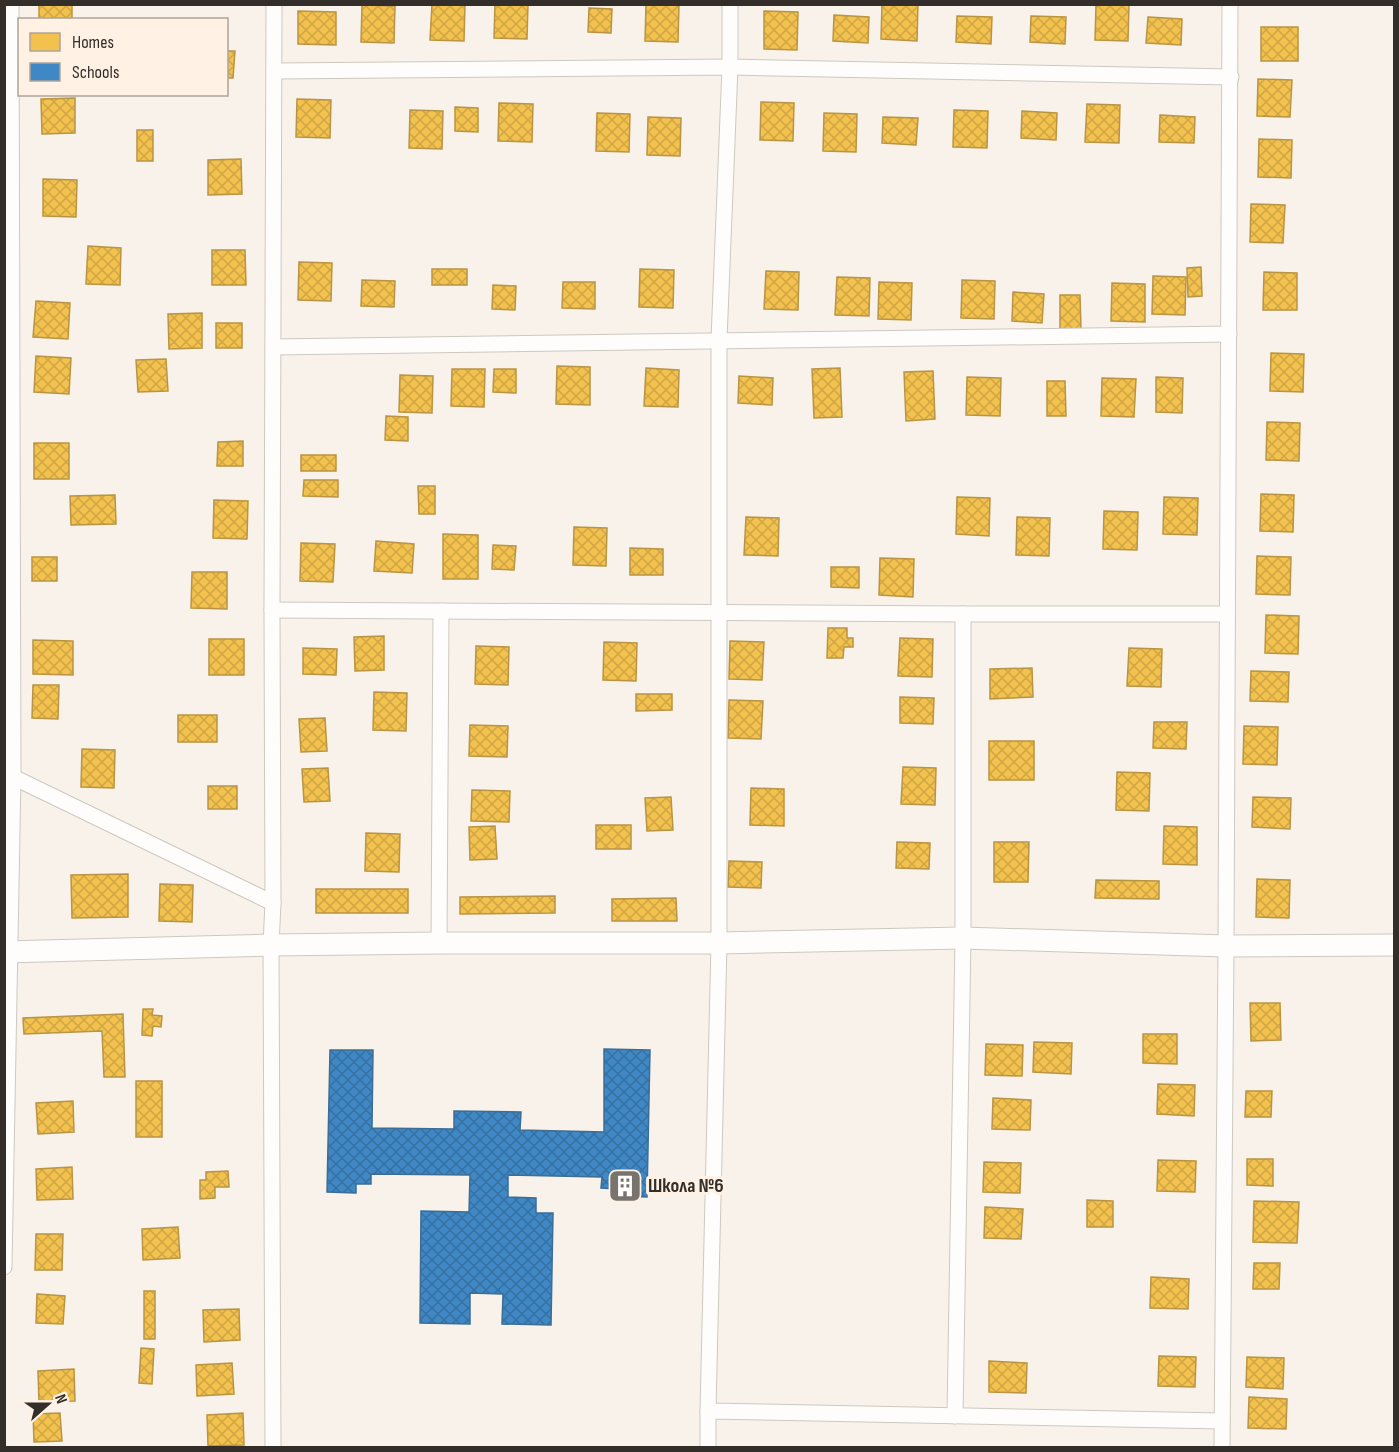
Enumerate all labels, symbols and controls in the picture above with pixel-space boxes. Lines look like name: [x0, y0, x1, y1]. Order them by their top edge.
legend: [18, 18, 228, 96]
text: Homes: [72, 32, 114, 53]
text: Schools: [72, 62, 119, 83]
building icon: Школа №6: [607, 1168, 643, 1204]
place label: Школа №6: [648, 1174, 724, 1198]
north arrow: [18, 1374, 78, 1434]
text: N: [50, 1392, 71, 1407]

